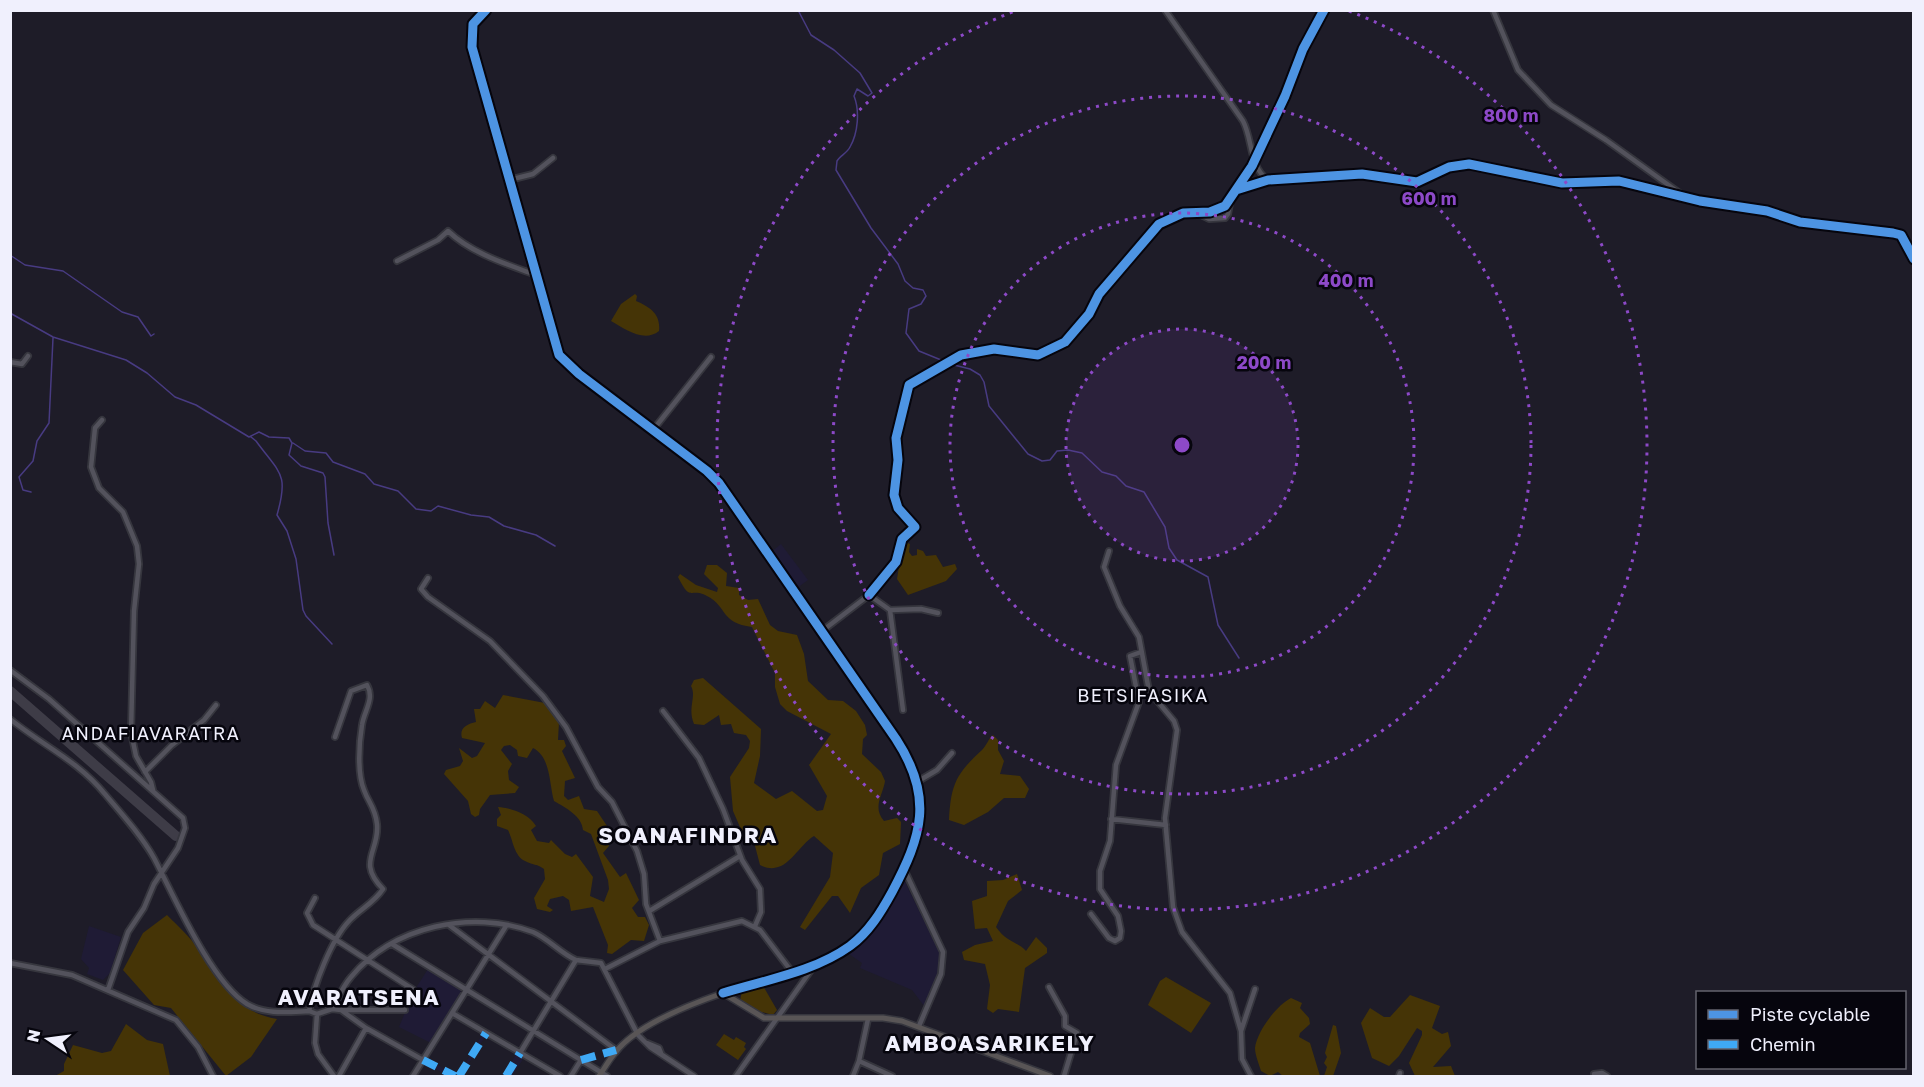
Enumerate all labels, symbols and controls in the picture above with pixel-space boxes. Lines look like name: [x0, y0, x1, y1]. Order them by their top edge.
text: 800 m: [1483, 104, 1539, 126]
text: 600 m: [1401, 187, 1457, 209]
text: 400 m: [1319, 269, 1373, 291]
text: 200 m: [1237, 351, 1291, 373]
centre of rings: [1172, 435, 1192, 455]
district label: BETSIFASIKA: [1077, 684, 1209, 706]
district label: ANDAFIAVARATRA: [62, 722, 240, 744]
district label: SOANAFINDRA: [598, 821, 778, 848]
district label: AVARATSENA: [278, 983, 440, 1010]
legend: [1696, 991, 1906, 1069]
text: Piste cyclable: [1750, 1003, 1870, 1025]
north arrow: [18, 1009, 78, 1069]
text: N: [22, 1027, 44, 1044]
district label: AMBOASARIKELY: [885, 1029, 1095, 1056]
text: Chemin: [1750, 1033, 1816, 1055]

